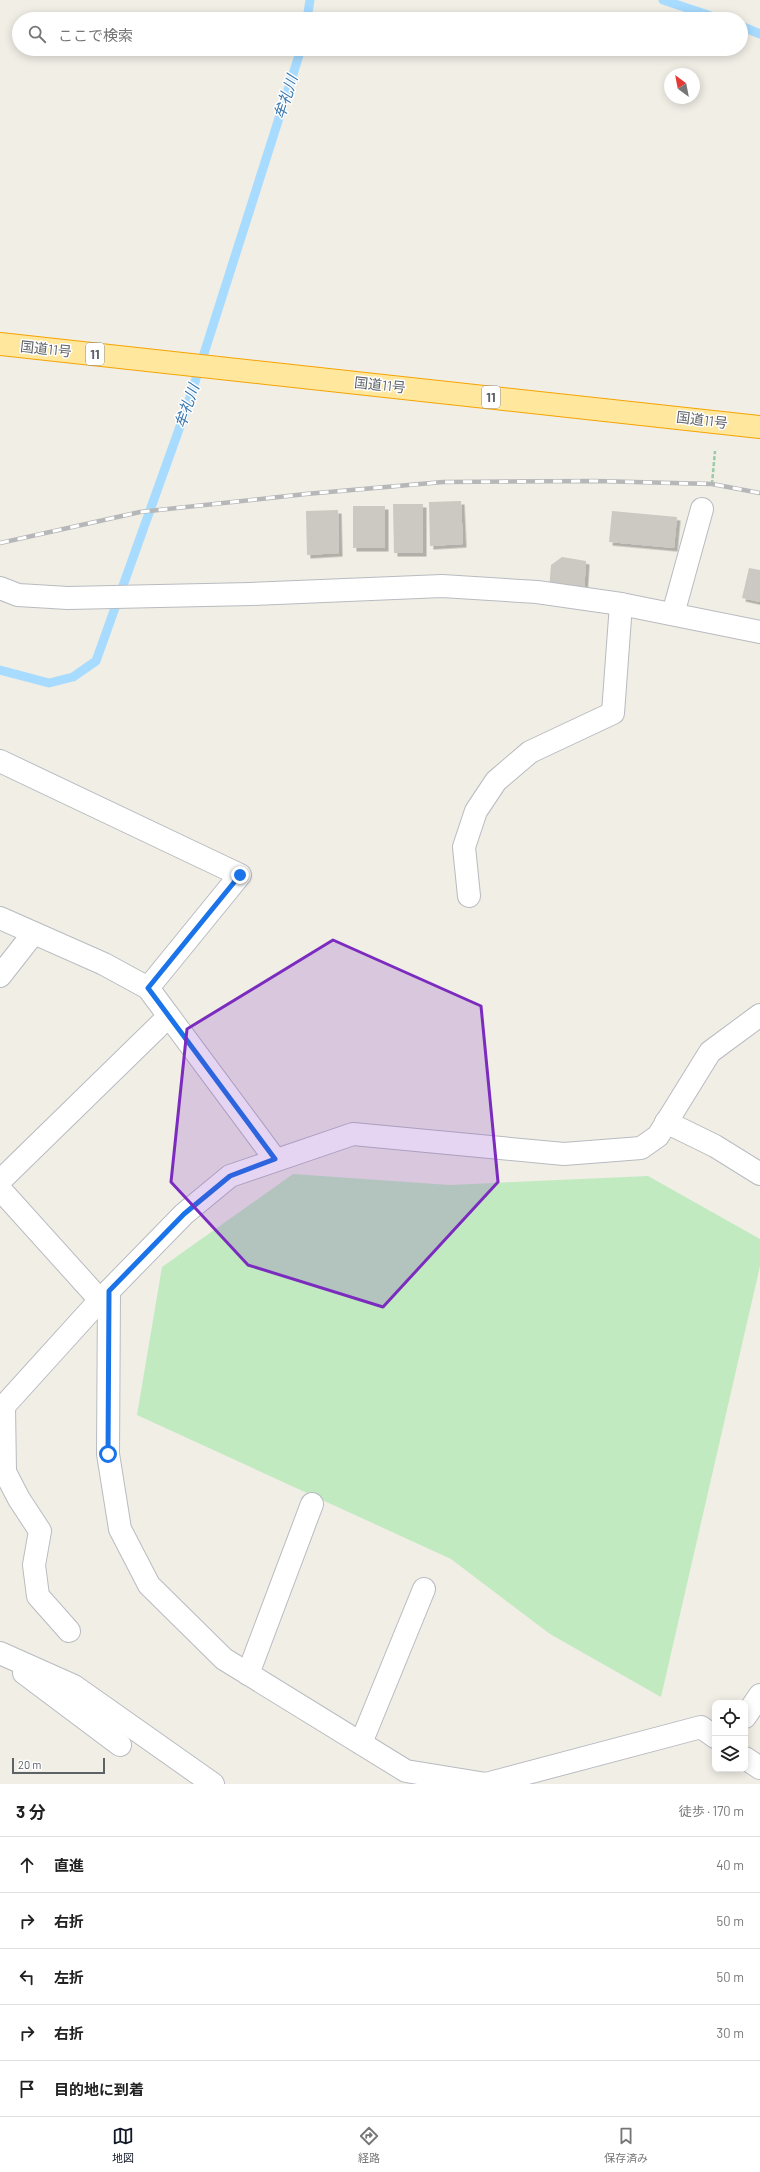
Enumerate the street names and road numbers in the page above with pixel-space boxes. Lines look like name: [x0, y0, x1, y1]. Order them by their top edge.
street label: 国道11号: [19, 337, 73, 360]
road number: 11: [86, 343, 104, 365]
street label: 国道11号: [353, 373, 407, 396]
road number: 11: [482, 386, 500, 408]
street label: 国道11号: [675, 408, 729, 431]

